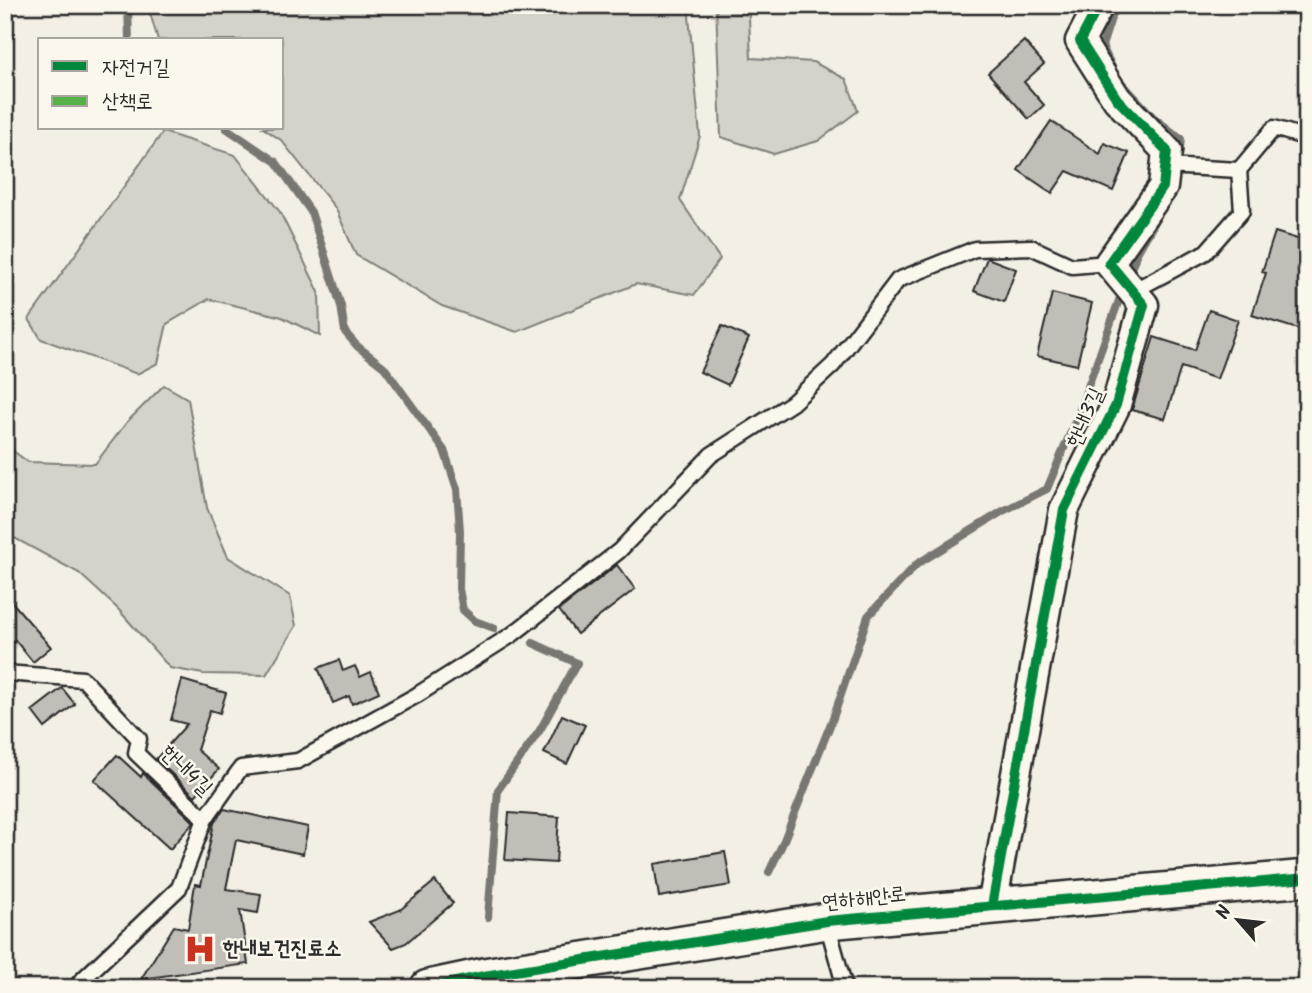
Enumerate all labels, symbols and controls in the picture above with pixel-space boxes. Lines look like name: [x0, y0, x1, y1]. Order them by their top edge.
legend: [38, 38, 284, 130]
text: 자전거길: [102, 52, 170, 85]
text: 산책로: [102, 86, 153, 119]
street label: 한내3길: [1058, 383, 1114, 453]
street label: 한내4길: [152, 737, 220, 805]
street label: 연하해안로: [820, 878, 908, 920]
north arrow: [1204, 884, 1274, 954]
text: N: [1209, 901, 1241, 925]
hospital icon: 한내보건진료소: [183, 932, 217, 966]
place label: 한내보건진료소: [222, 933, 341, 966]

